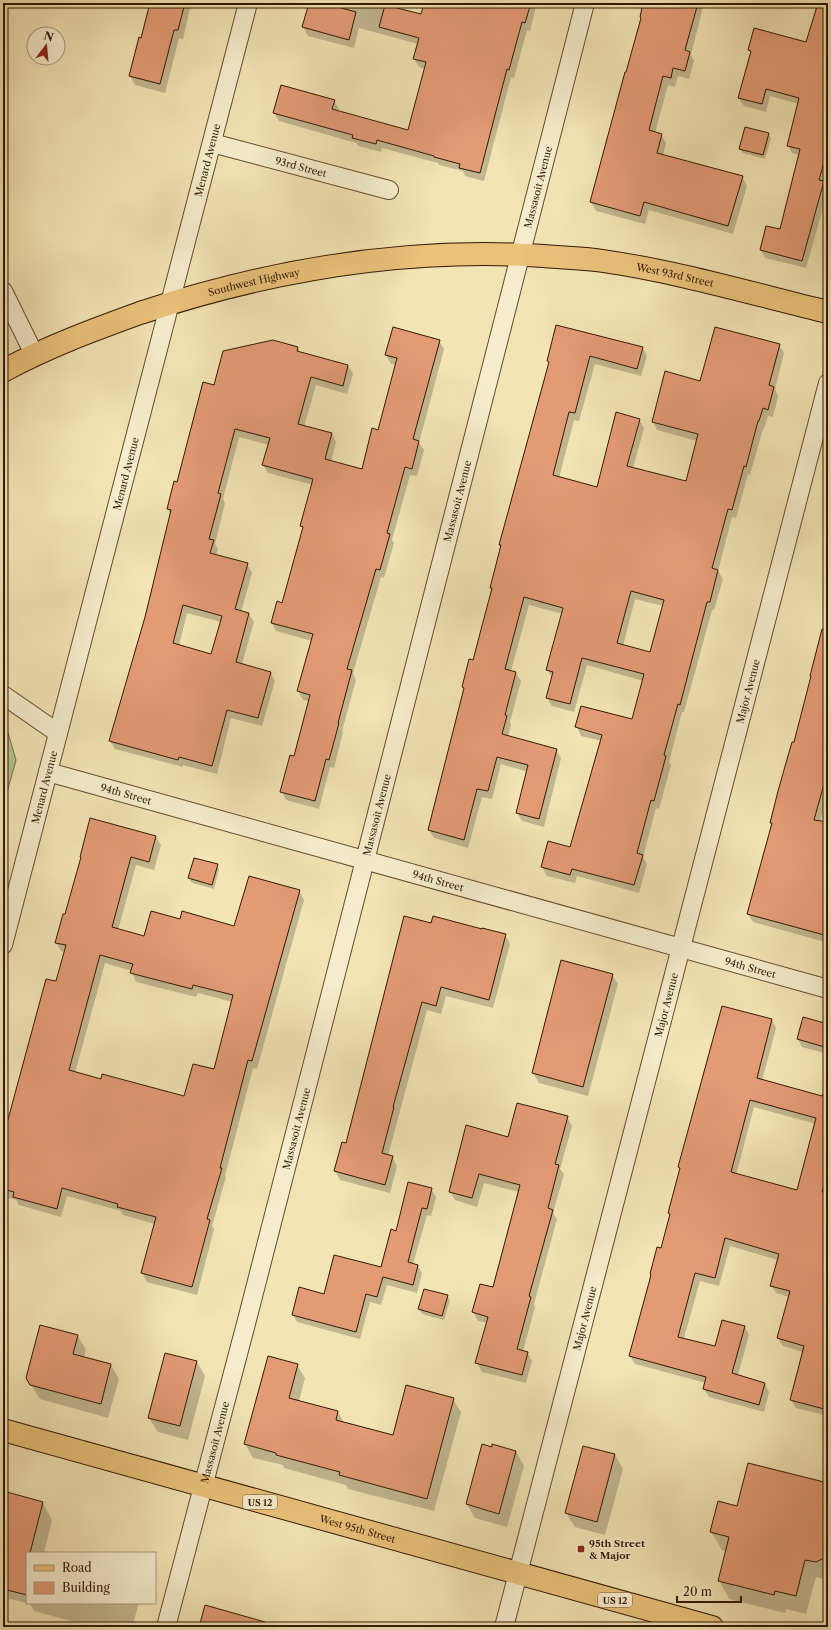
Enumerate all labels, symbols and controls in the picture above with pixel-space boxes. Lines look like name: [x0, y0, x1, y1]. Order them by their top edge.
north arrow: [26, 26, 66, 66]
text: N: [42, 28, 56, 45]
street label: Menard Avenue: [191, 122, 223, 198]
street label: Massasoit Avenue: [521, 144, 555, 230]
street label: 93rd Street: [274, 154, 328, 180]
street label: West 93rd Street: [634, 260, 716, 290]
street label: Southwest Highway: [207, 265, 301, 299]
street label: Menard Avenue: [110, 435, 141, 512]
street label: Massasoit Avenue: [440, 458, 474, 543]
street label: Major Avenue: [733, 657, 762, 725]
street label: Menard Avenue: [28, 749, 60, 825]
street label: Massasoit Avenue: [360, 772, 393, 857]
street label: 94th Street: [99, 780, 154, 807]
street label: 94th Street: [411, 867, 466, 894]
street label: 94th Street: [723, 954, 778, 981]
street label: Major Avenue: [651, 971, 681, 1038]
street label: Massasoit Avenue: [279, 1086, 313, 1171]
street label: Major Avenue: [570, 1284, 599, 1352]
street label: Massasoit Avenue: [198, 1400, 232, 1485]
road number: US 12: [243, 1495, 277, 1509]
street label: West 95th Street: [317, 1511, 398, 1545]
place label: 95th Street & Major: [589, 1537, 645, 1562]
marker: 95th Street & Major: [576, 1544, 586, 1554]
legend: [26, 1552, 156, 1604]
text: Road: [62, 1560, 92, 1575]
scale bar: [677, 1578, 741, 1604]
text: Building: [62, 1580, 110, 1595]
text: 20 m: [683, 1584, 712, 1599]
road number: US 12: [598, 1593, 632, 1607]

